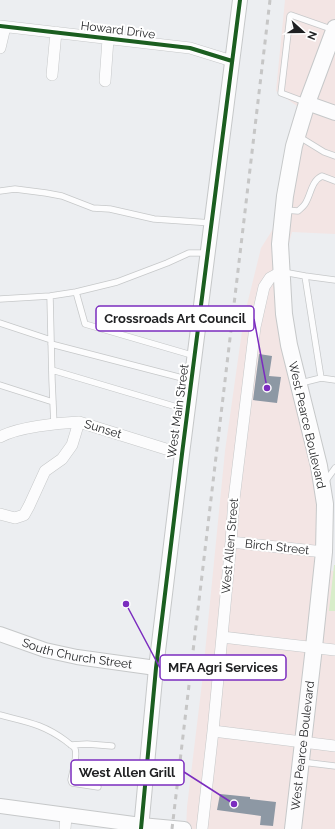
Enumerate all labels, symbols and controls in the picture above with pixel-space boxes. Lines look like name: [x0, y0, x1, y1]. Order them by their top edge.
north arrow: [283, 12, 323, 52]
street label: Howard Drive: [80, 18, 156, 42]
text: N: [304, 29, 319, 42]
callout: Crossroads Art Council: [96, 306, 254, 331]
text: Crossroads Art Council: [104, 311, 247, 326]
street label: West Pearce Boulevard: [286, 360, 328, 490]
street label: West Main Street: [164, 363, 192, 459]
street label: Sunset: [83, 417, 123, 441]
street label: West Allen Street: [219, 497, 241, 595]
street label: Birch Street: [244, 537, 310, 557]
street label: South Church Street: [20, 635, 133, 672]
callout: MFA Agri Services: [160, 655, 286, 680]
text: MFA Agri Services: [168, 660, 279, 675]
street label: West Pearce Boulevard: [288, 680, 317, 811]
callout: West Allen Grill: [71, 760, 184, 785]
text: West Allen Grill: [79, 765, 176, 780]

